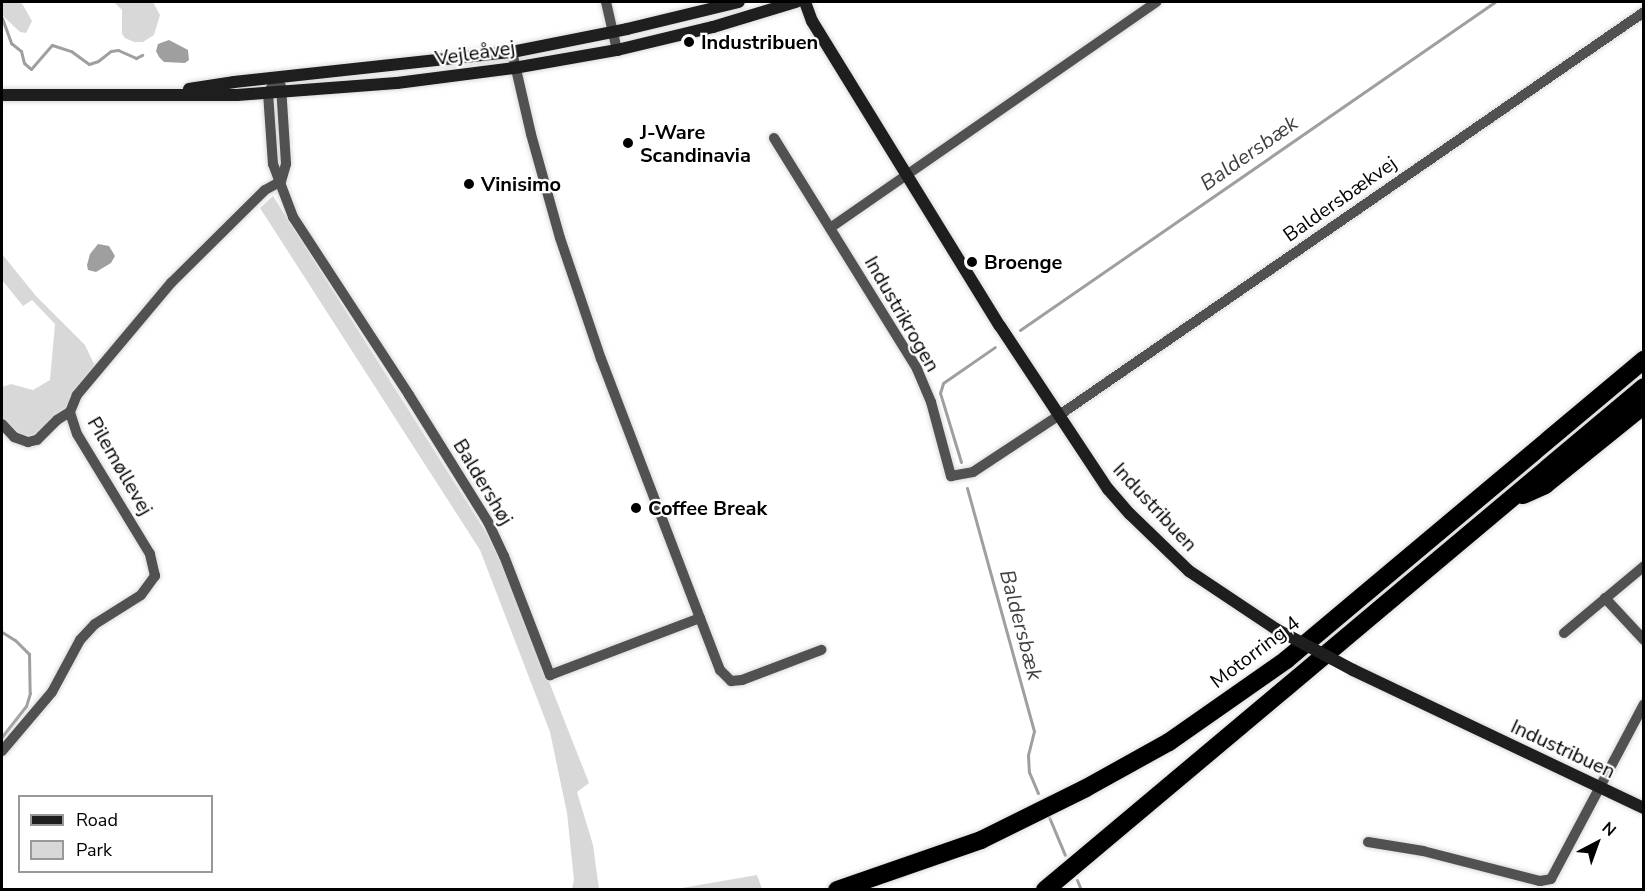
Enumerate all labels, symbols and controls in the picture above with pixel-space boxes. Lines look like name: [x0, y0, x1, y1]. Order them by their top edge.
place label: Industribuen: [701, 30, 818, 54]
marker: Industribuen: [682, 35, 696, 49]
street label: Vejleåvej: [434, 36, 516, 70]
water label: Baldersbæk: [1195, 110, 1303, 196]
place label: J-Ware Scandinavia: [640, 120, 751, 167]
marker: J-Ware Scandinavia: [621, 136, 635, 150]
street label: Baldersbækvej: [1279, 151, 1401, 247]
place label: Vinisimo: [481, 172, 561, 196]
marker: Vinisimo: [462, 177, 476, 191]
place label: Broenge: [984, 250, 1062, 274]
street label: Industrikrogen: [859, 252, 945, 376]
marker: Broenge: [965, 255, 979, 269]
street label: Pilemøllevej: [82, 412, 158, 520]
street label: Baldershøj: [448, 435, 518, 529]
street label: Industribuen: [1108, 458, 1202, 556]
place label: Coffee Break: [648, 496, 767, 520]
marker: Coffee Break: [629, 501, 643, 515]
water label: Baldersbæk: [994, 567, 1048, 683]
street label: Motorring 4: [1206, 611, 1304, 693]
street label: Industribuen: [1507, 714, 1619, 784]
legend: [18, 795, 213, 873]
text: Road: [76, 808, 118, 832]
north arrow: [1567, 813, 1627, 873]
text: N: [1597, 817, 1621, 842]
text: Park: [76, 838, 112, 862]

